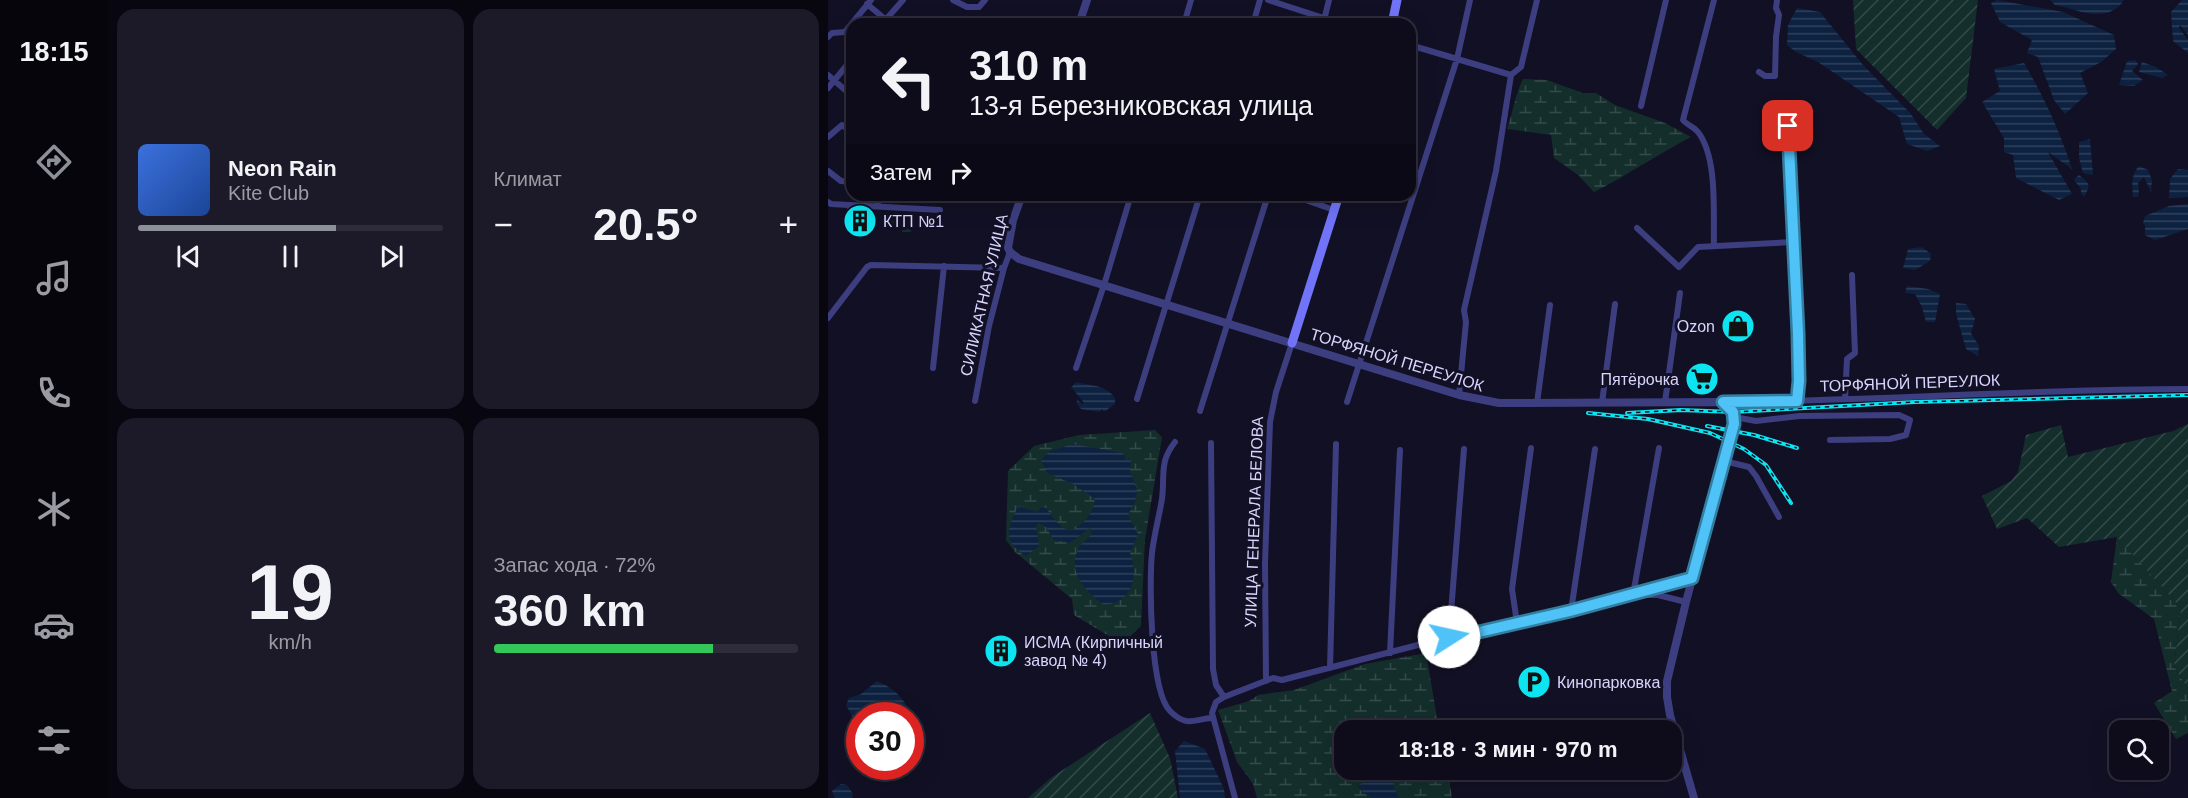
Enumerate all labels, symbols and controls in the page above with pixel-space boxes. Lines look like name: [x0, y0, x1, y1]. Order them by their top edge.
text: 18:15: [19, 37, 89, 67]
icon: left: [870, 42, 948, 120]
text: 310 m: [969, 42, 1088, 89]
text: 13-я Березниковская улица: [969, 91, 1313, 121]
pin: [1762, 100, 1813, 151]
icon: arrive: [1771, 109, 1804, 142]
icon: directions: [33, 141, 75, 183]
text: Neon Rain: [228, 156, 337, 181]
icon: right: [944, 156, 977, 189]
text: Затем: [870, 160, 932, 185]
text: Климат: [494, 168, 562, 190]
text: Kite Club: [228, 182, 309, 204]
text: 20.5°: [593, 199, 699, 250]
building icon: КТП №1: [842, 203, 878, 239]
text: −: [494, 206, 513, 243]
text: +: [779, 206, 798, 243]
street label: СИЛИКАТНАЯ УЛИЦА: [957, 212, 1011, 378]
place label: КТП №1: [883, 213, 944, 230]
icon: previous: [172, 240, 205, 273]
icon: pause: [274, 240, 307, 273]
icon: next: [375, 240, 408, 273]
icon: music: [33, 257, 75, 299]
shop icon: Ozon: [1720, 308, 1756, 344]
place label: Ozon: [1677, 318, 1715, 335]
street label: ТОРФЯНОЙ ПЕРЕУЛОК: [1308, 325, 1487, 395]
supermarket icon: Пятёрочка: [1684, 361, 1720, 397]
street label: ТОРФЯНОЙ ПЕРЕУЛОК: [1819, 370, 2001, 395]
place label: Пятёрочка: [1601, 371, 1679, 388]
icon: phone: [33, 372, 75, 414]
street label: УЛИЦА ГЕНЕРАЛА БЕЛОВА: [1242, 416, 1266, 628]
icon: climate: [33, 488, 75, 530]
text: 19: [247, 548, 334, 636]
text: Запас хода · 72%: [494, 554, 655, 576]
text: 360 km: [494, 585, 646, 636]
icon: car: [33, 604, 75, 646]
position arrow: [1417, 605, 1481, 669]
text: km/h: [269, 631, 312, 653]
building icon: ИСМА (Кирпичный завод № 4): [983, 633, 1019, 669]
place label: ИСМА (Кирпичный завод № 4): [1024, 634, 1163, 669]
parking icon: Кинопарковка: [1516, 664, 1552, 700]
place label: Кинопарковка: [1557, 674, 1660, 691]
speed limit sign: 30: [846, 702, 924, 780]
icon: filters: [33, 719, 75, 761]
map controls: [2109, 720, 2169, 780]
button: search: [2109, 720, 2169, 780]
text: 18:18 · 3 мин · 970 m: [1398, 737, 1618, 762]

